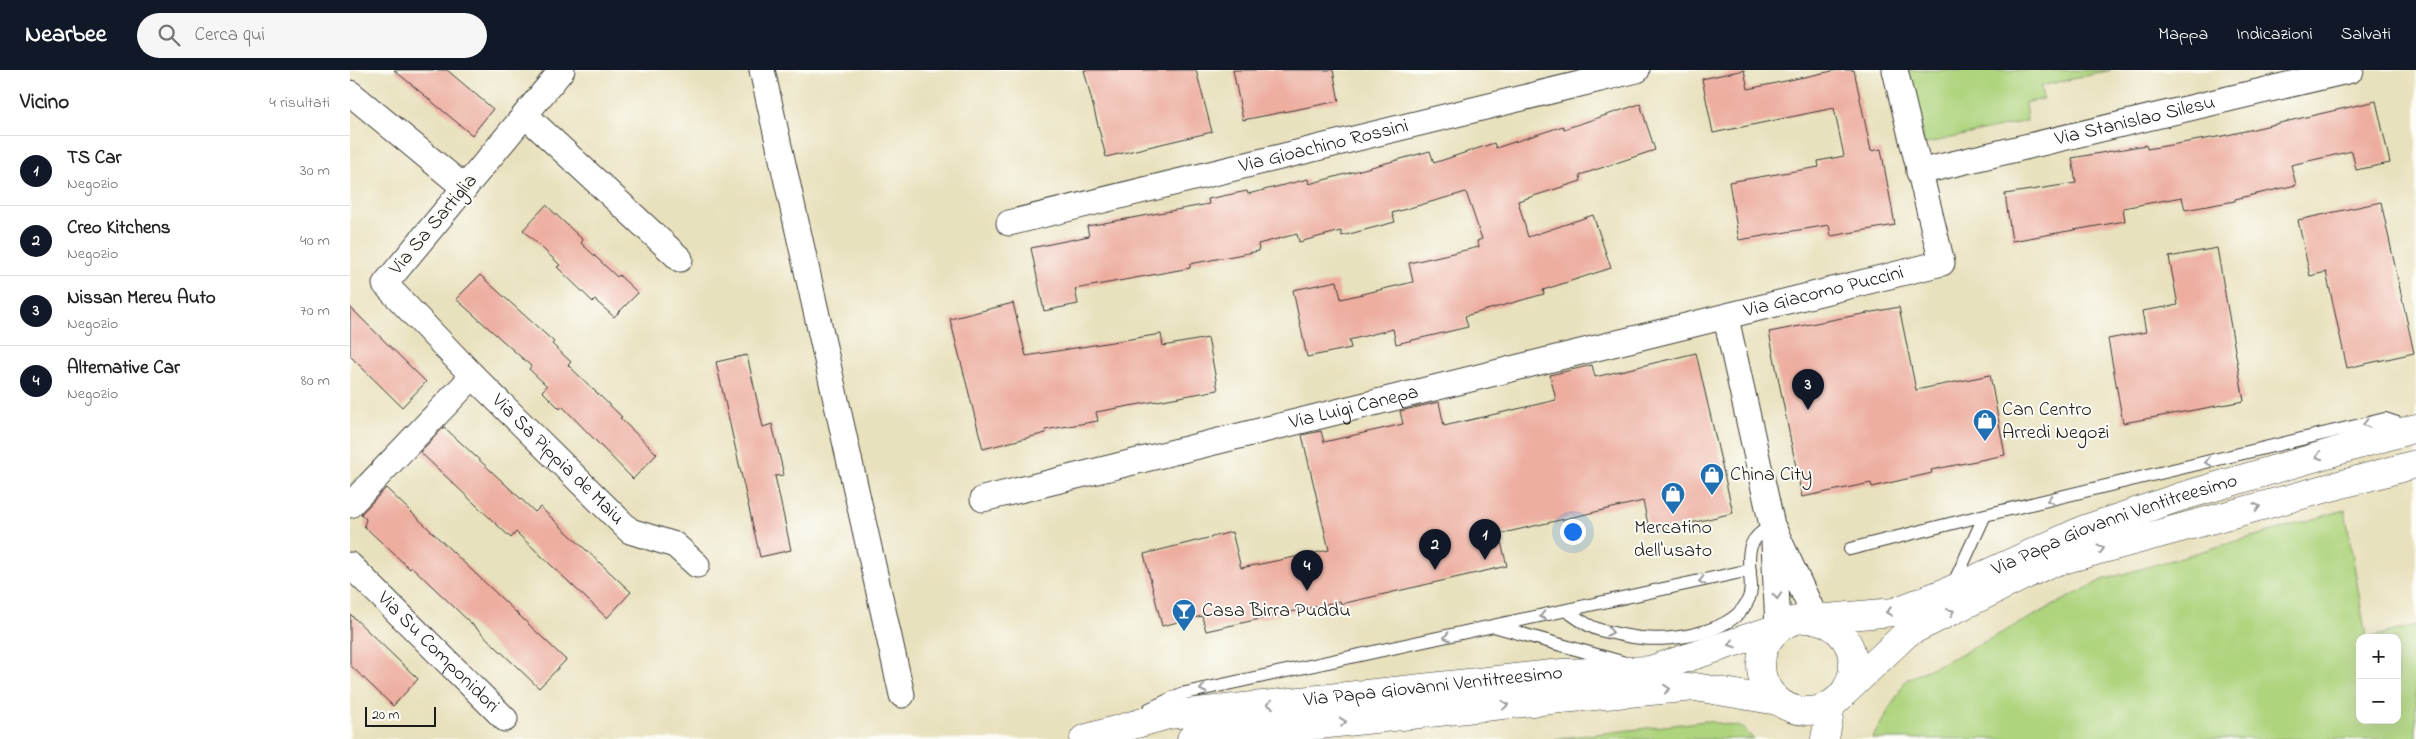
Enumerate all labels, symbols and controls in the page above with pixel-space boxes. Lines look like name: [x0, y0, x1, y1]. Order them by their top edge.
search box: [137, 13, 487, 58]
text: Nearbee: [25, 18, 107, 53]
icon: search: [155, 21, 183, 49]
text: Cerca qui: [195, 22, 265, 49]
text: Mappa: [2158, 22, 2208, 48]
text: Indicazioni: [2236, 22, 2313, 48]
text: Salvati: [2341, 22, 2391, 48]
text: Vicino: [20, 88, 69, 118]
street label: Via Stanislao Silesu: [2051, 88, 2218, 154]
text: 4 risultati: [269, 91, 330, 115]
street label: Via Gioachino Rossini: [1235, 112, 1411, 181]
text: TS Car: [67, 145, 121, 172]
text: 1: [33, 159, 39, 183]
text: 30 m: [300, 159, 330, 183]
street label: Via Sa Sartiglia: [382, 168, 486, 283]
text: Negozio: [67, 172, 118, 196]
text: Creo Kitchens: [67, 215, 171, 242]
text: 2: [32, 229, 40, 253]
text: 40 m: [300, 229, 330, 253]
text: Negozio: [67, 242, 118, 266]
street label: Via Giacomo Puccini: [1740, 258, 1907, 326]
text: Nissan Mereu Auto: [67, 285, 216, 312]
text: 3: [33, 299, 39, 323]
text: 70 m: [300, 299, 330, 323]
text: Negozio: [67, 312, 118, 336]
text: Alternative Car: [67, 355, 180, 382]
text: 4: [33, 369, 39, 393]
text: 80 m: [301, 369, 330, 393]
pin: 3: [1792, 369, 1824, 410]
street label: Via Luigi Canepa: [1285, 378, 1422, 438]
text: Negozio: [67, 382, 118, 406]
street label: Via Sa Pippia de Maiu: [484, 386, 631, 532]
place label: Can Centro Arredi Negozi: [2002, 396, 2109, 449]
shop icon: Can Centro Arredi Negozi: [1972, 408, 1998, 442]
one-way arrow: [2362, 418, 2371, 429]
one-way arrow: [2315, 451, 2323, 461]
one-way arrow: [2204, 456, 2213, 467]
place label: China City: [1730, 461, 1812, 490]
shop icon: China City: [1699, 462, 1725, 496]
street label: Via Papa Giovanni Ventitreesimo: [1986, 466, 2241, 584]
shop icon: Mercatino dell'usato: [1660, 481, 1686, 515]
one-way arrow: [2046, 494, 2055, 505]
one-way arrow: [2253, 502, 2261, 512]
place label: Mercatino dell'usato: [1634, 514, 1712, 566]
pin: 1: [1469, 519, 1501, 560]
your location: [1560, 519, 1586, 545]
pin: 2: [1419, 529, 1451, 570]
one-way arrow: [2096, 545, 2104, 555]
pin: 4: [1291, 550, 1323, 591]
one-way arrow: [1698, 575, 1706, 586]
street label: Via Su Componidori: [369, 584, 506, 720]
one-way arrow: [1771, 592, 1782, 600]
place label: Casa Birra Puddu: [1202, 597, 1351, 626]
bar icon: Casa Birra Puddu: [1171, 598, 1197, 632]
one-way arrow: [1884, 607, 1893, 617]
one-way arrow: [1946, 607, 1955, 618]
one-way arrow: [1539, 610, 1548, 621]
one-way arrow: [1606, 626, 1615, 637]
one-way arrow: [1443, 631, 1451, 642]
map controls: [2356, 634, 2401, 724]
button: +: [2356, 634, 2401, 679]
one-way arrow: [1729, 639, 1737, 649]
street label: Via Papa Giovanni Ventitreesimo: [1301, 659, 1564, 715]
button: −: [2356, 679, 2401, 724]
one-way arrow: [1198, 683, 1207, 694]
one-way arrow: [1663, 684, 1671, 695]
one-way arrow: [1266, 698, 1274, 709]
one-way arrow: [1501, 700, 1509, 711]
scale bar: [365, 704, 436, 727]
text: 20 m: [372, 705, 399, 726]
one-way arrow: [1340, 717, 1348, 728]

